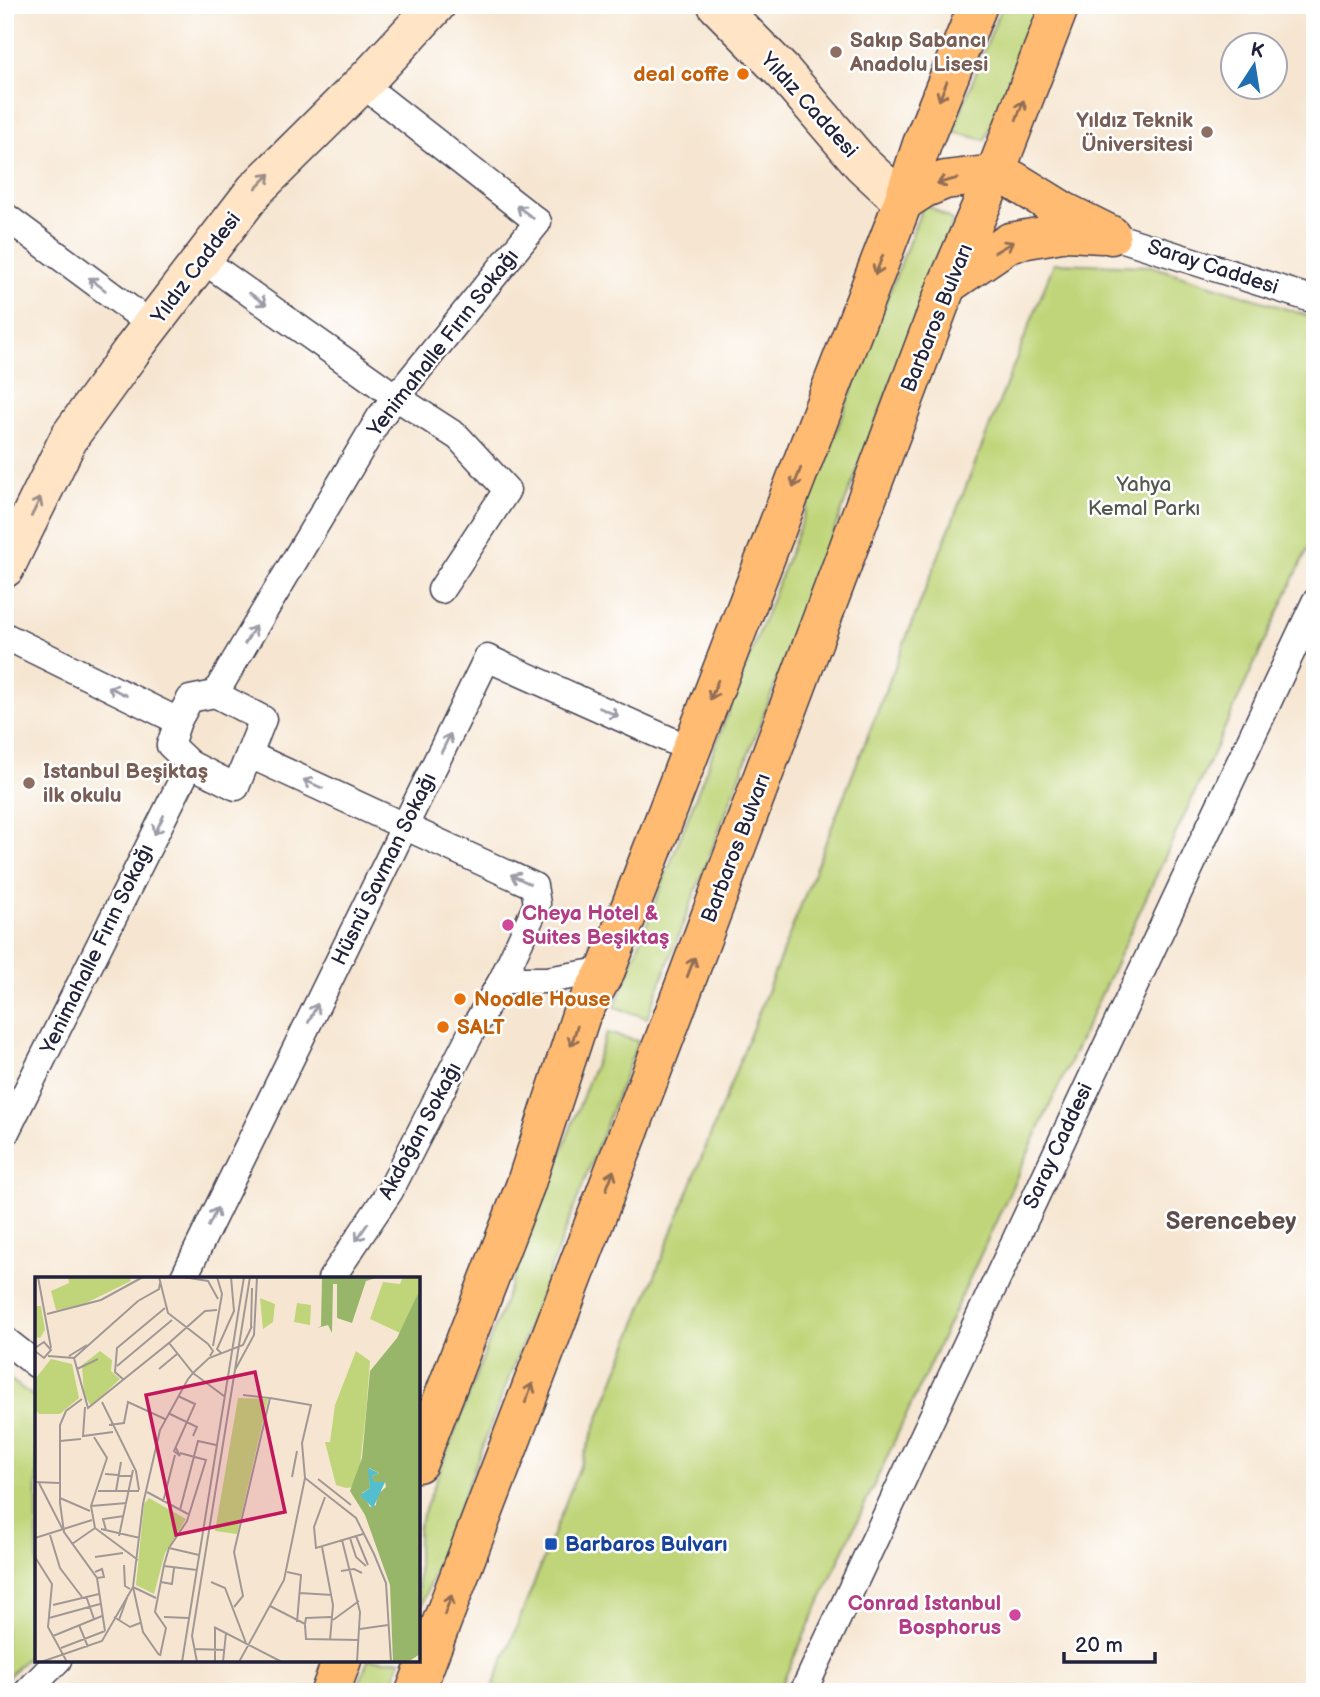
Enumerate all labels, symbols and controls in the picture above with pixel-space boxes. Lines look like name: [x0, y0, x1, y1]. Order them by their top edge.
place label: Sakıp Sabancı Anadolu Lisesi: [849, 28, 988, 77]
north arrow: [1218, 32, 1288, 102]
text: K: [1249, 38, 1266, 63]
marker: Sakıp Sabancı Anadolu Lisesi: [828, 44, 844, 60]
street label: Yıldız Caddesi: [754, 46, 863, 163]
place label: deal coffe: [633, 62, 729, 87]
marker: deal coffe: [735, 66, 751, 82]
one-way arrow: [936, 80, 949, 102]
one-way arrow: [1014, 100, 1027, 122]
place label: Yıldız Teknik Üniversitesi: [1076, 108, 1193, 157]
marker: Yıldız Teknik Üniversitesi: [1199, 124, 1215, 140]
one-way arrow: [255, 173, 272, 190]
one-way arrow: [936, 175, 959, 188]
one-way arrow: [516, 204, 534, 220]
street label: Yıldız Caddesi: [145, 207, 246, 329]
street label: Saray Caddesi: [1144, 234, 1282, 300]
street label: Barbaros Bulvarı: [896, 240, 978, 396]
one-way arrow: [993, 240, 1013, 254]
street label: Yenimahalle Fırın Sokağı: [362, 244, 524, 442]
one-way arrow: [871, 254, 884, 276]
one-way arrow: [89, 277, 107, 292]
one-way arrow: [248, 292, 267, 306]
one-way arrow: [789, 466, 802, 488]
park label: Yahya Kemal Parkı: [1088, 472, 1200, 521]
one-way arrow: [29, 497, 43, 518]
one-way arrow: [244, 626, 258, 646]
one-way arrow: [707, 678, 720, 700]
one-way arrow: [107, 684, 128, 697]
one-way arrow: [598, 706, 619, 719]
one-way arrow: [439, 733, 453, 754]
place label: Istanbul Beşiktaş ilk okulu: [43, 759, 208, 808]
street label: Hüsnü Savman Sokağı: [327, 769, 441, 969]
street label: Barbaros Bulvarı: [696, 770, 776, 926]
marker: Istanbul Beşiktaş ilk okulu: [21, 775, 37, 791]
one-way arrow: [303, 777, 325, 790]
one-way arrow: [152, 814, 166, 835]
street label: Yenimahalle Fırın Sokağı: [35, 840, 159, 1059]
one-way arrow: [510, 872, 531, 886]
place label: Cheya Hotel & Suites Beşiktaş: [522, 901, 669, 950]
marker: Cheya Hotel & Suites Beşiktaş: [500, 917, 516, 933]
one-way arrow: [686, 957, 698, 979]
place label: Noodle House: [474, 987, 611, 1012]
marker: Noodle House: [452, 991, 468, 1007]
one-way arrow: [307, 1003, 321, 1024]
place label: SALT: [457, 1015, 505, 1040]
marker: SALT: [435, 1019, 451, 1035]
one-way arrow: [567, 1025, 579, 1047]
street label: Akdoğan Sokağı: [373, 1058, 467, 1204]
street label: Saray Caddesi: [1018, 1079, 1098, 1213]
one-way arrow: [605, 1170, 618, 1192]
one-way arrow: [206, 1207, 220, 1228]
district label: Serencebey: [1166, 1207, 1296, 1236]
one-way arrow: [355, 1222, 370, 1241]
inset map: [35, 1277, 420, 1662]
one-way arrow: [524, 1382, 537, 1404]
place label: Barbaros Bulvarı: [565, 1532, 728, 1557]
marker: Barbaros Bulvarı: [543, 1536, 559, 1552]
place label: Conrad Istanbul Bosphorus: [848, 1591, 1001, 1640]
one-way arrow: [443, 1595, 455, 1617]
marker: Conrad Istanbul Bosphorus: [1007, 1607, 1023, 1623]
scale bar: [1064, 1620, 1156, 1664]
text: 20 m: [1075, 1633, 1123, 1658]

